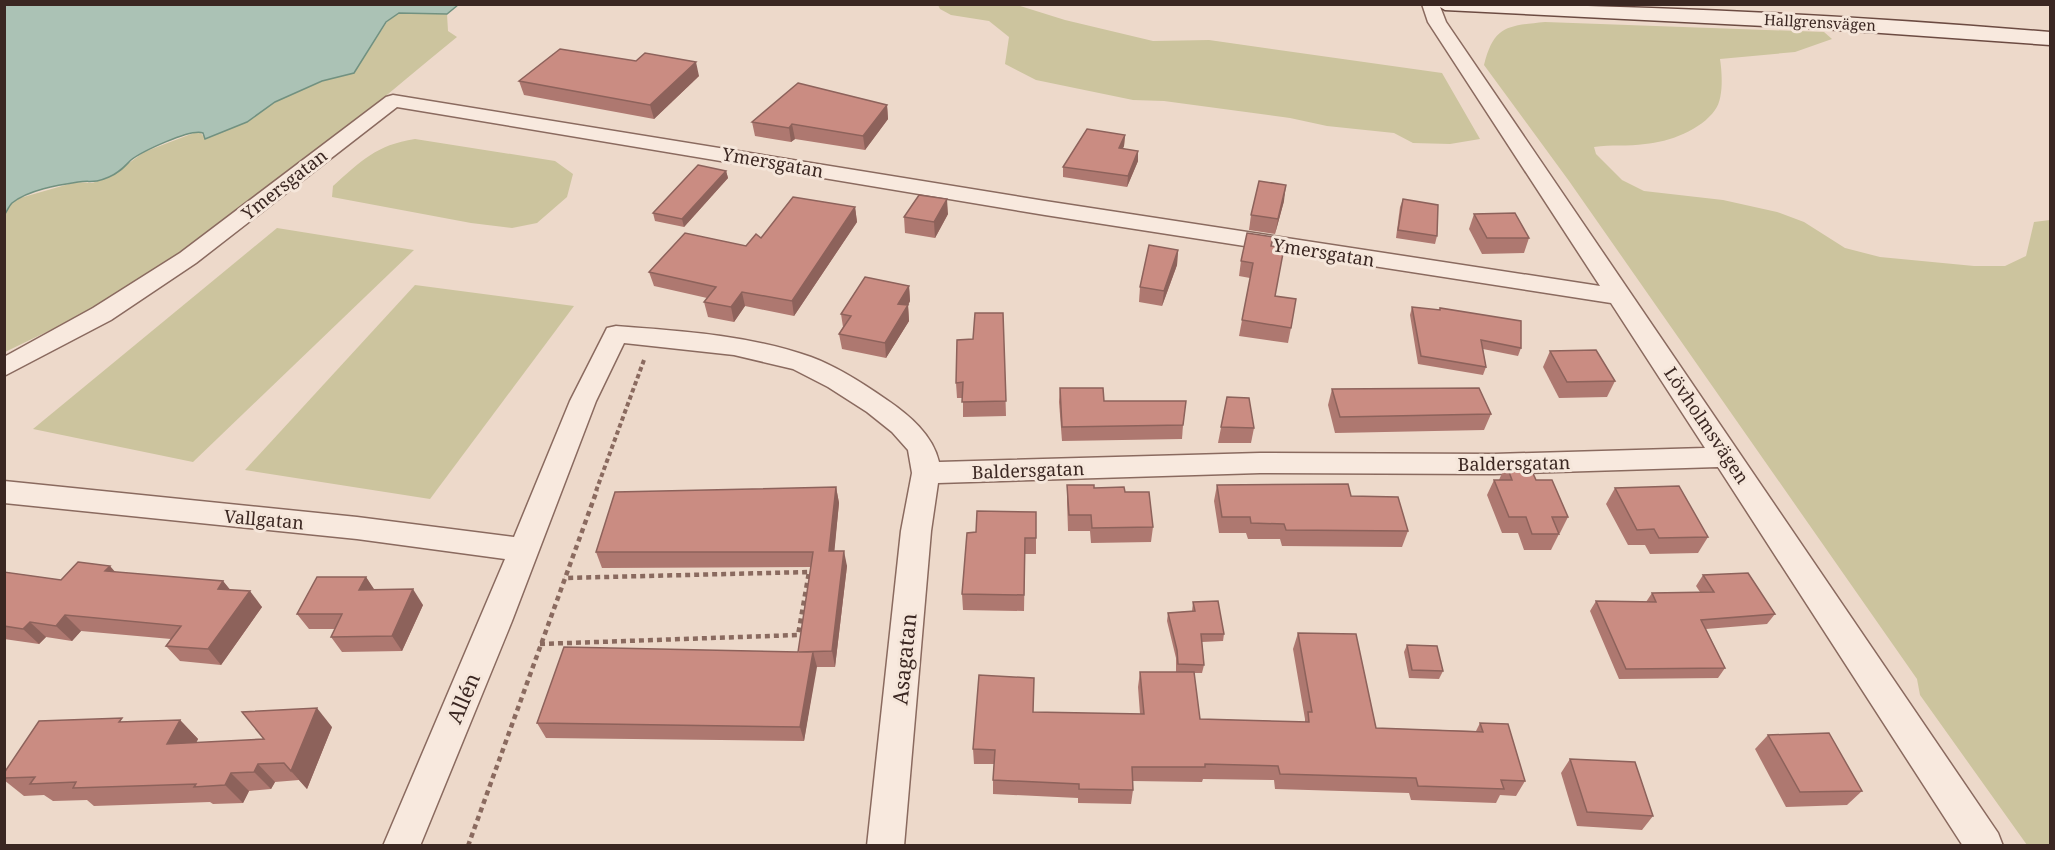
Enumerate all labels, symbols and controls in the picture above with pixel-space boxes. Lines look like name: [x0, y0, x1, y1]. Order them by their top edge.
street label: Hallgrensvägen: [1763, 9, 1877, 35]
street label: Ymersgatan: [720, 141, 826, 183]
street label: Ymersgatan: [235, 143, 332, 226]
street label: Ymersgatan: [1271, 232, 1377, 272]
street label: Lövholmsvägen: [1659, 362, 1755, 488]
street label: Baldersgatan: [1457, 450, 1571, 476]
street label: Baldersgatan: [971, 456, 1085, 484]
street label: Vallgatan: [223, 504, 305, 534]
street label: Asagatan: [885, 612, 923, 706]
street label: Allén: [440, 668, 486, 728]

